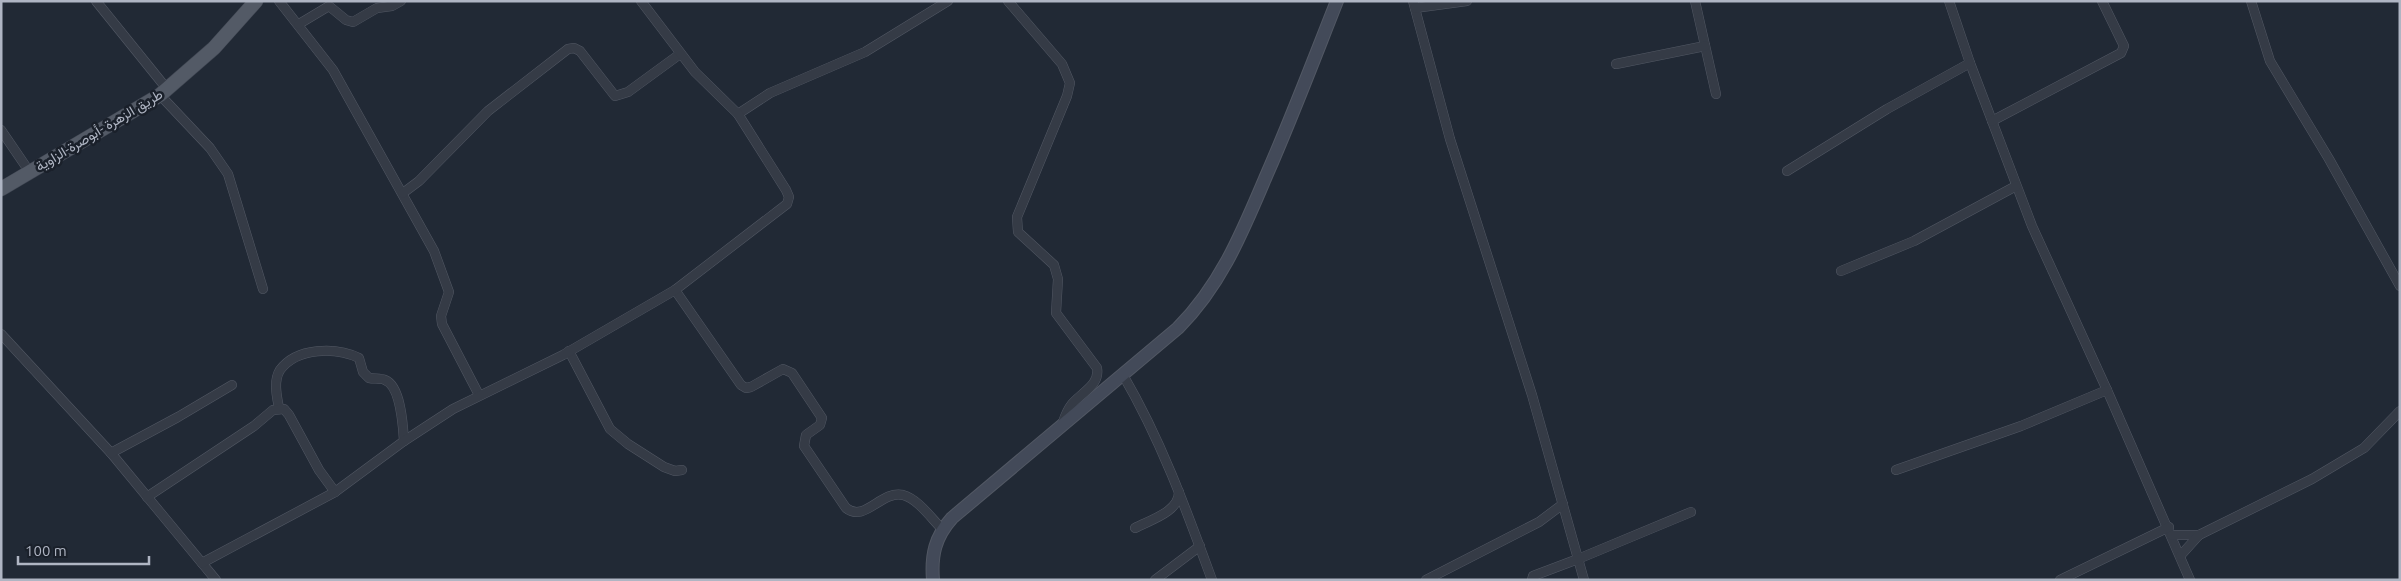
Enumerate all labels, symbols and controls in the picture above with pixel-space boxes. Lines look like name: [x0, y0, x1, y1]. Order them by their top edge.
street label: طريق الزهرة -أبوصرة-الزاوية: [33, 86, 166, 175]
scale bar: [18, 534, 149, 566]
text: 100 m: [25, 542, 67, 559]

